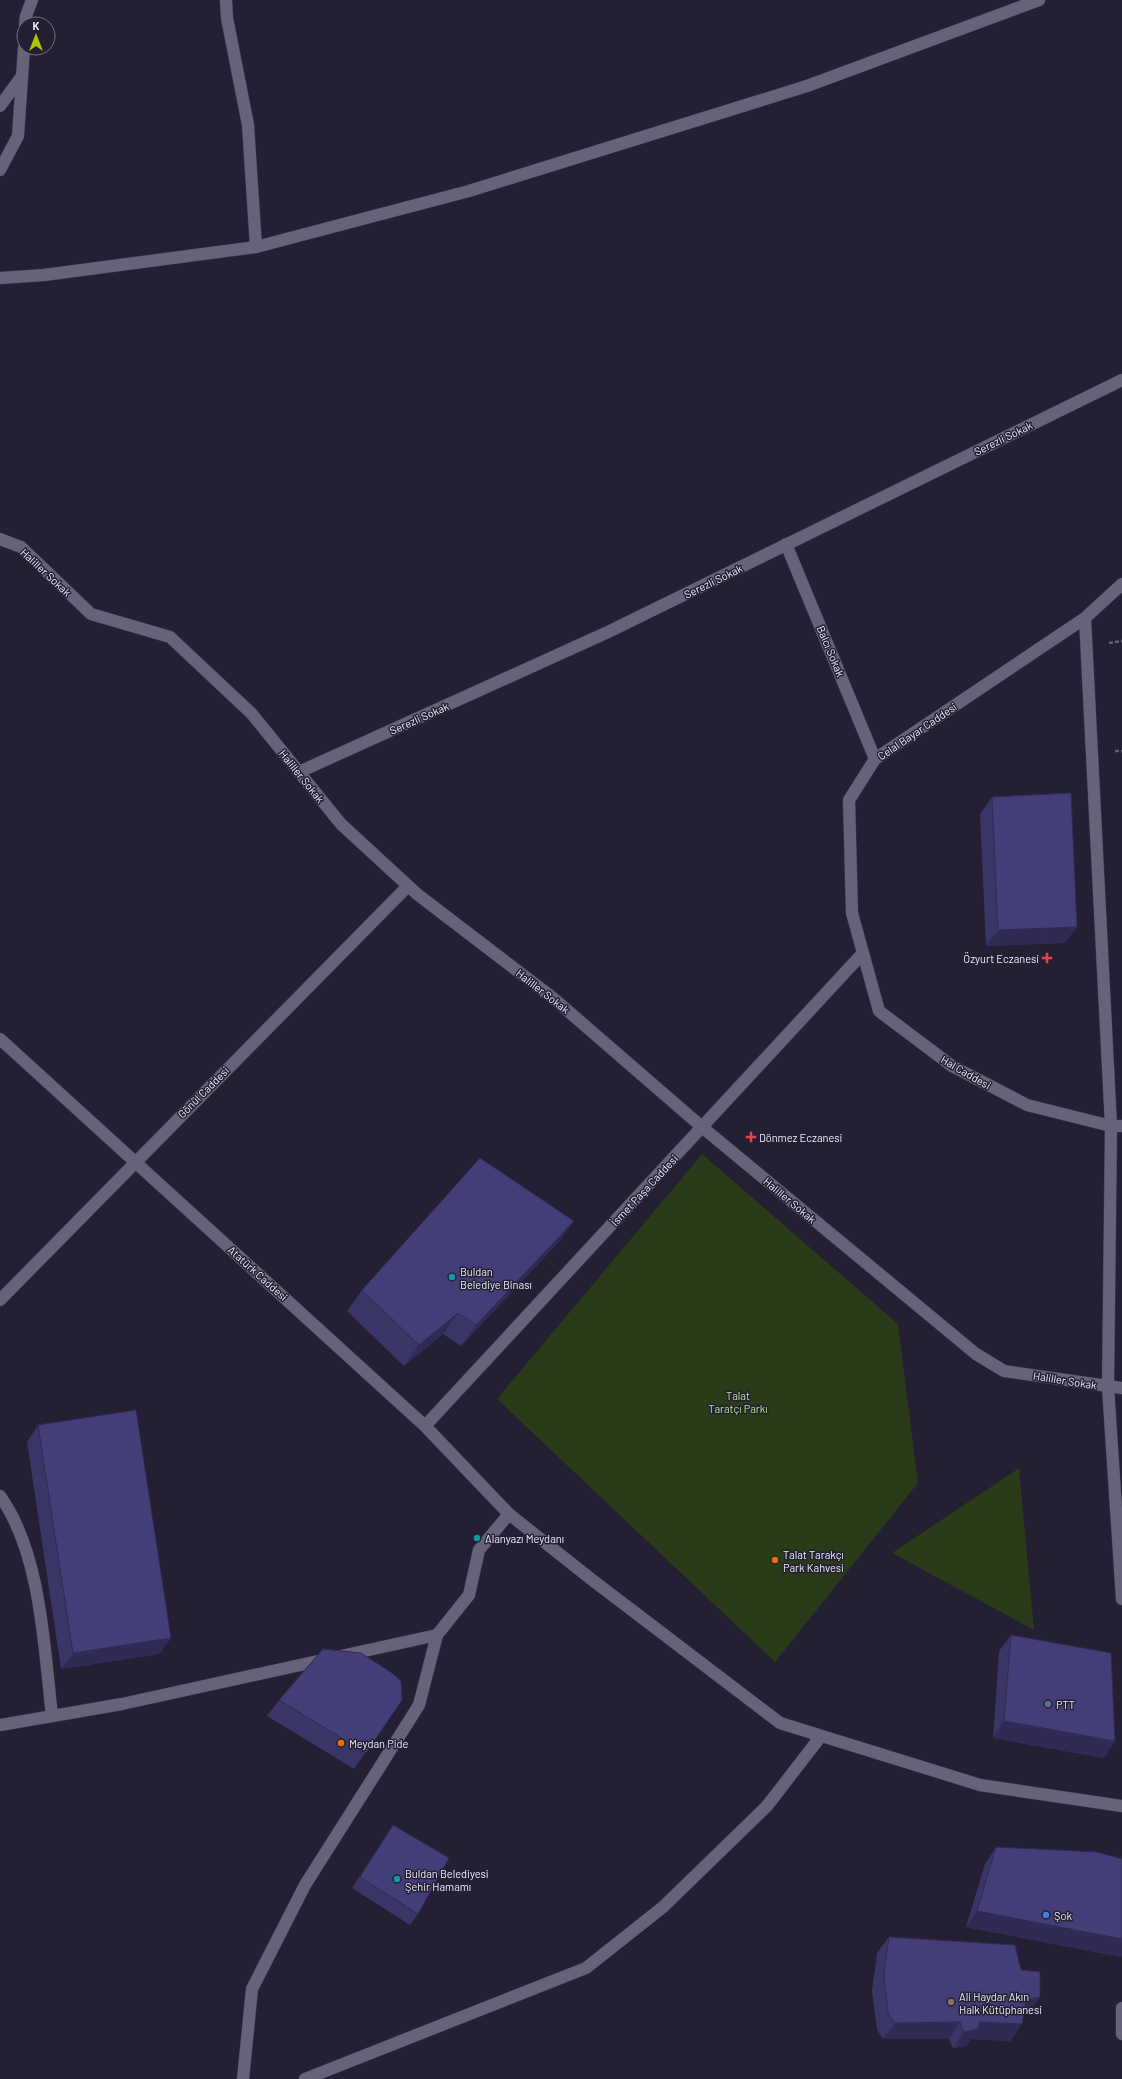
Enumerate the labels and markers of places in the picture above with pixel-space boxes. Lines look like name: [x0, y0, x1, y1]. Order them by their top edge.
place label: Özyurt Eczanesi: [963, 951, 1039, 965]
marker: Özyurt Eczanesi: [1042, 953, 1052, 963]
place label: Dönmez Eczanesi: [759, 1131, 842, 1144]
marker: Dönmez Eczanesi: [746, 1132, 756, 1142]
place label: Buldan Belediye Binası: [460, 1265, 532, 1291]
marker: Buldan Belediye Binası: [447, 1272, 457, 1282]
place label: Alanyazı Meydanı: [485, 1532, 564, 1545]
marker: Alanyazı Meydanı: [472, 1533, 482, 1543]
place label: Talat Tarakçı Park Kahvesi: [783, 1548, 844, 1574]
marker: Talat Tarakçı Park Kahvesi: [770, 1555, 780, 1565]
place label: PTT: [1056, 1698, 1075, 1711]
marker: PTT: [1043, 1699, 1053, 1709]
place label: Meydan Pide: [349, 1737, 409, 1750]
marker: Meydan Pide: [336, 1738, 346, 1748]
place label: Buldan Belediyesi Şehir Hamamı: [405, 1867, 489, 1893]
marker: Buldan Belediyesi Şehir Hamamı: [392, 1874, 402, 1884]
place label: Şok: [1054, 1909, 1072, 1922]
marker: Şok: [1041, 1910, 1051, 1920]
place label: Ali Haydar Akın Halk Kütüphanesi: [959, 1990, 1042, 2016]
marker: Ali Haydar Akın Halk Kütüphanesi: [946, 1997, 956, 2007]

